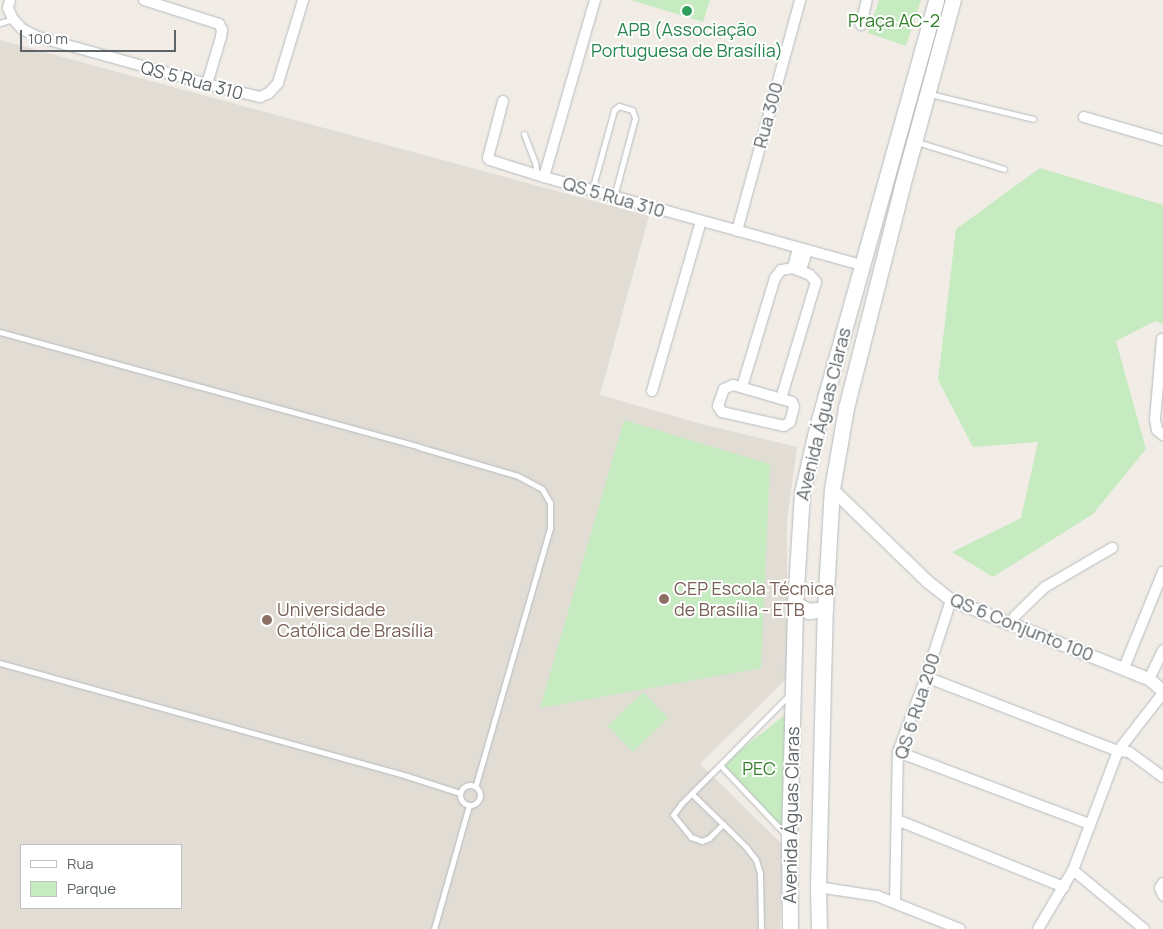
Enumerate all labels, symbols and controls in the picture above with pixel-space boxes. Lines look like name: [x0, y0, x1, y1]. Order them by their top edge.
marker: APB (Associação Portuguesa de Brasília): [681, 5, 693, 17]
park label: Praça AC-2: [848, 9, 940, 31]
place label: APB (Associação Portuguesa de Brasília): [591, 19, 783, 62]
scale bar: [22, 20, 179, 52]
text: 100 m: [28, 28, 68, 49]
street label: QS 5 Rua 310: [138, 56, 246, 104]
street label: Rua 300: [749, 80, 787, 150]
street label: QS 5 Rua 310: [560, 172, 668, 222]
street label: Avenida Águas Claras: [791, 325, 855, 503]
place label: CEP Escola Técnica de Brasília - ETB: [674, 578, 834, 620]
street label: QS 6 Conjunto 100: [947, 588, 1097, 666]
marker: CEP Escola Técnica de Brasília - ETB: [658, 593, 670, 605]
place label: Universidade Católica de Brasília: [277, 599, 433, 642]
marker: Universidade Católica de Brasília: [261, 614, 273, 626]
street label: QS 6 Rua 200: [890, 650, 944, 762]
street label: Avenida Águas Claras: [779, 726, 803, 904]
park label: PEC: [742, 757, 776, 779]
legend: [20, 844, 182, 909]
text: Rua: [67, 853, 94, 874]
text: Parque: [67, 878, 116, 899]

